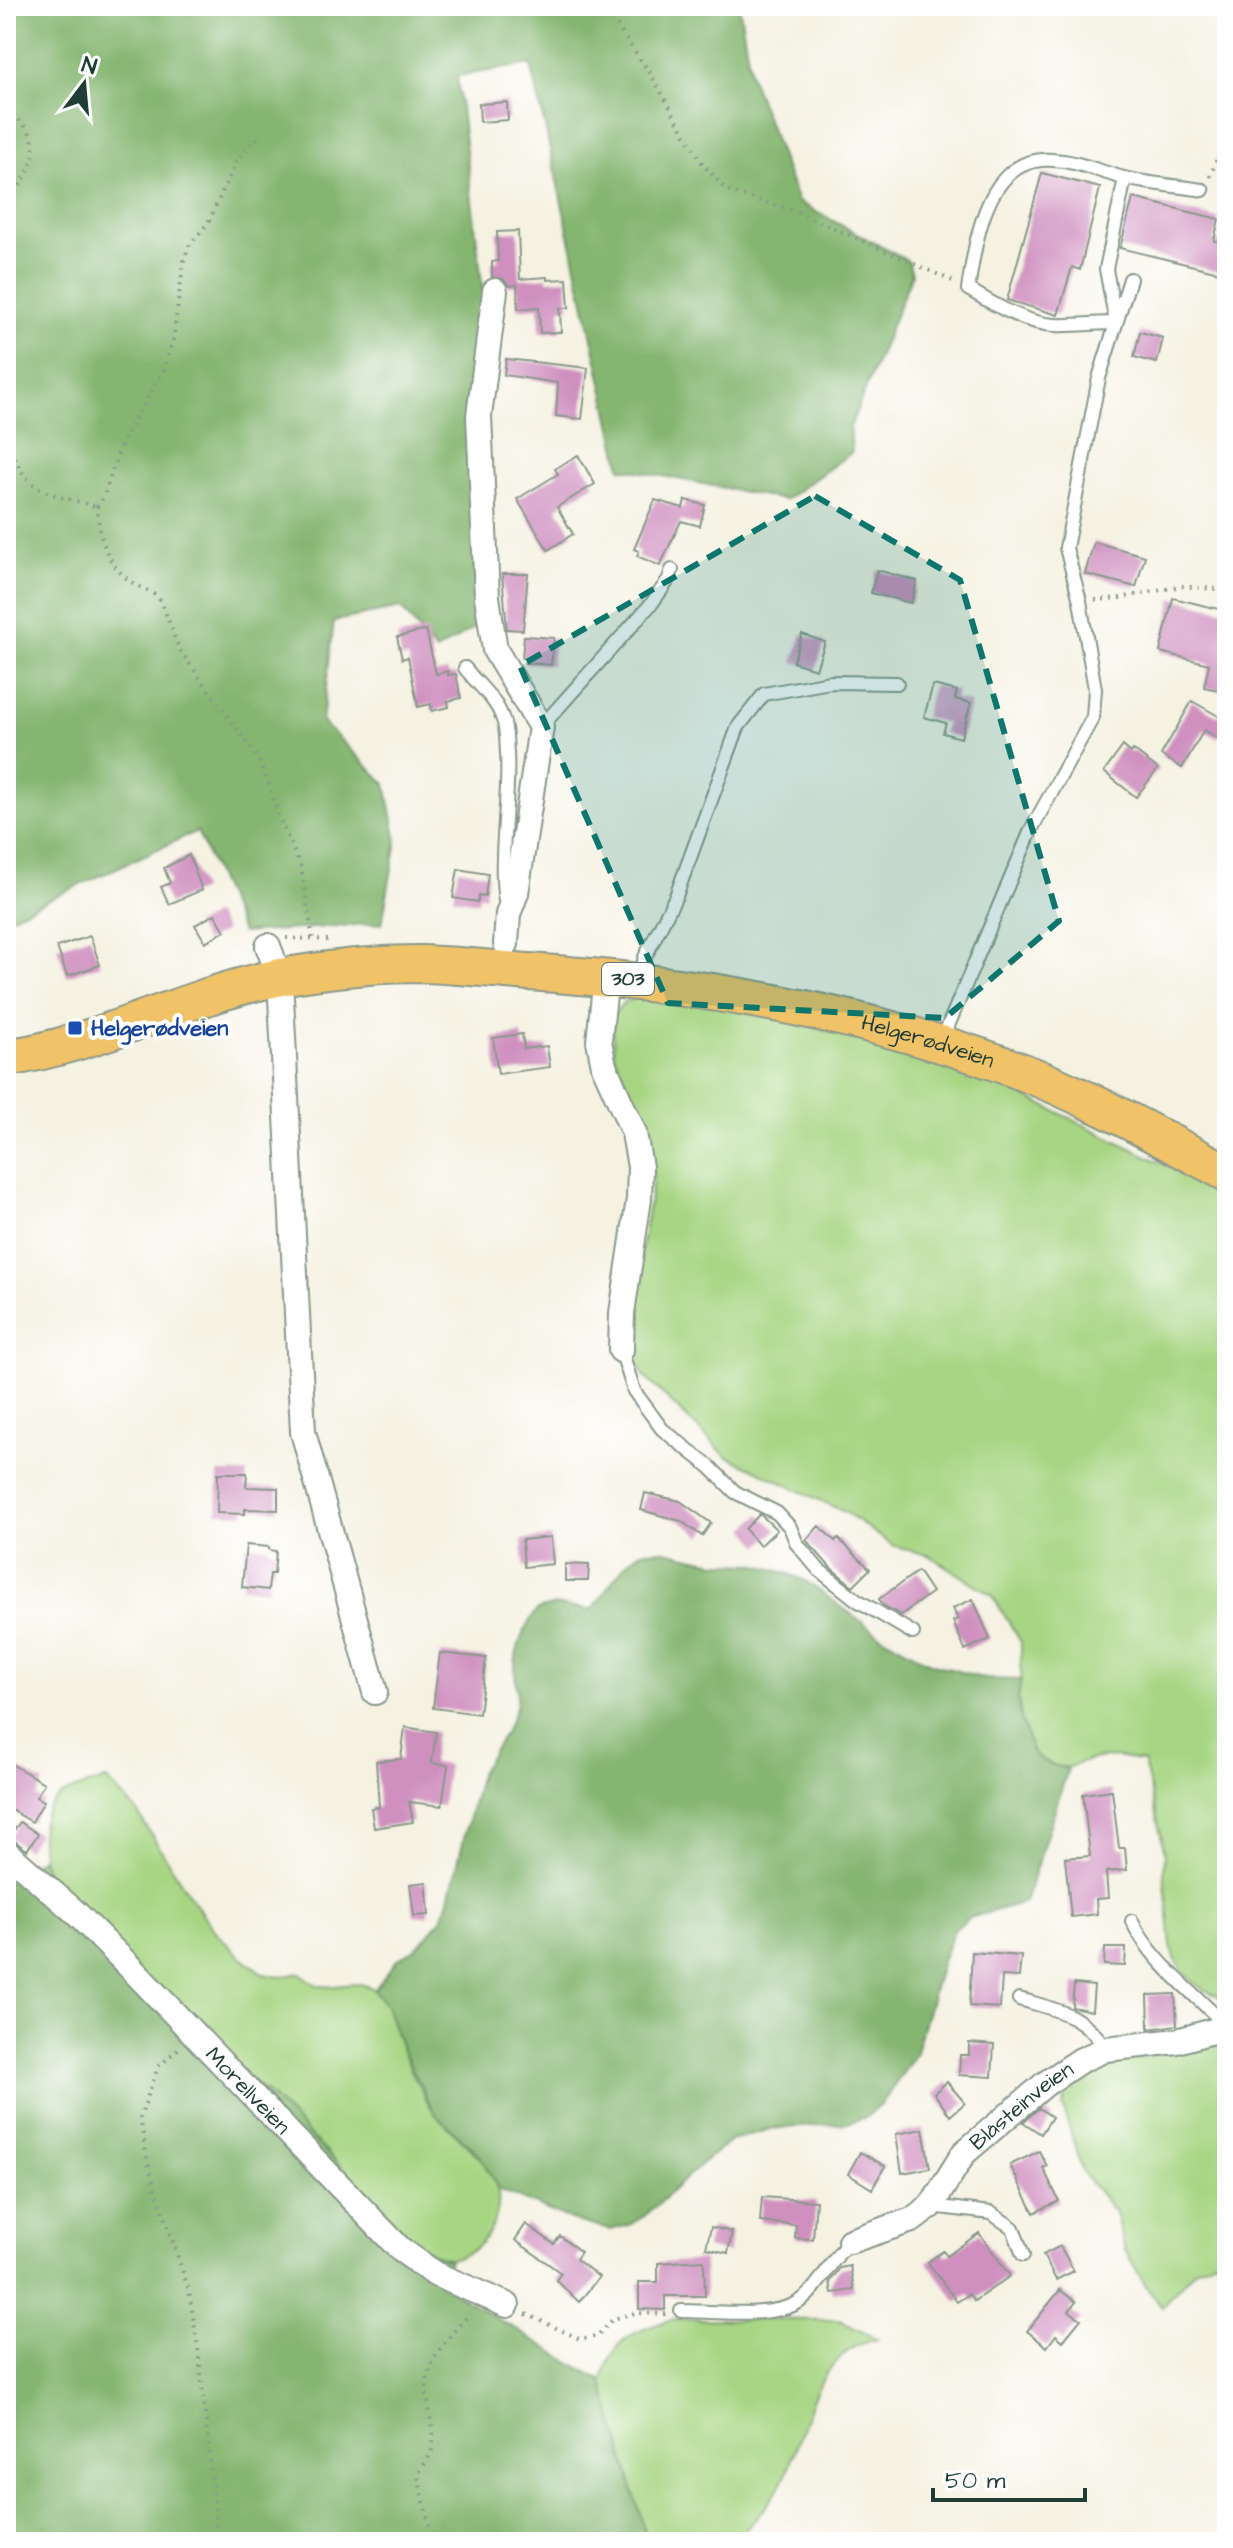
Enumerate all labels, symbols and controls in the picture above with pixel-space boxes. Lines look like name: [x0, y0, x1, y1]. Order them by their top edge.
north arrow: [44, 44, 124, 124]
text: N: [78, 49, 100, 83]
road number: 303: [602, 963, 654, 995]
street label: Helgerødveien: [858, 1007, 999, 1076]
place label: Helgerødveien: [91, 1013, 228, 1045]
marker: Helgerødveien: [66, 1019, 84, 1037]
street label: Morellveien: [198, 2040, 298, 2141]
street label: Blåsteinveien: [963, 2054, 1080, 2157]
scale bar: [933, 2452, 1085, 2502]
text: 50 m: [945, 2464, 1006, 2498]

